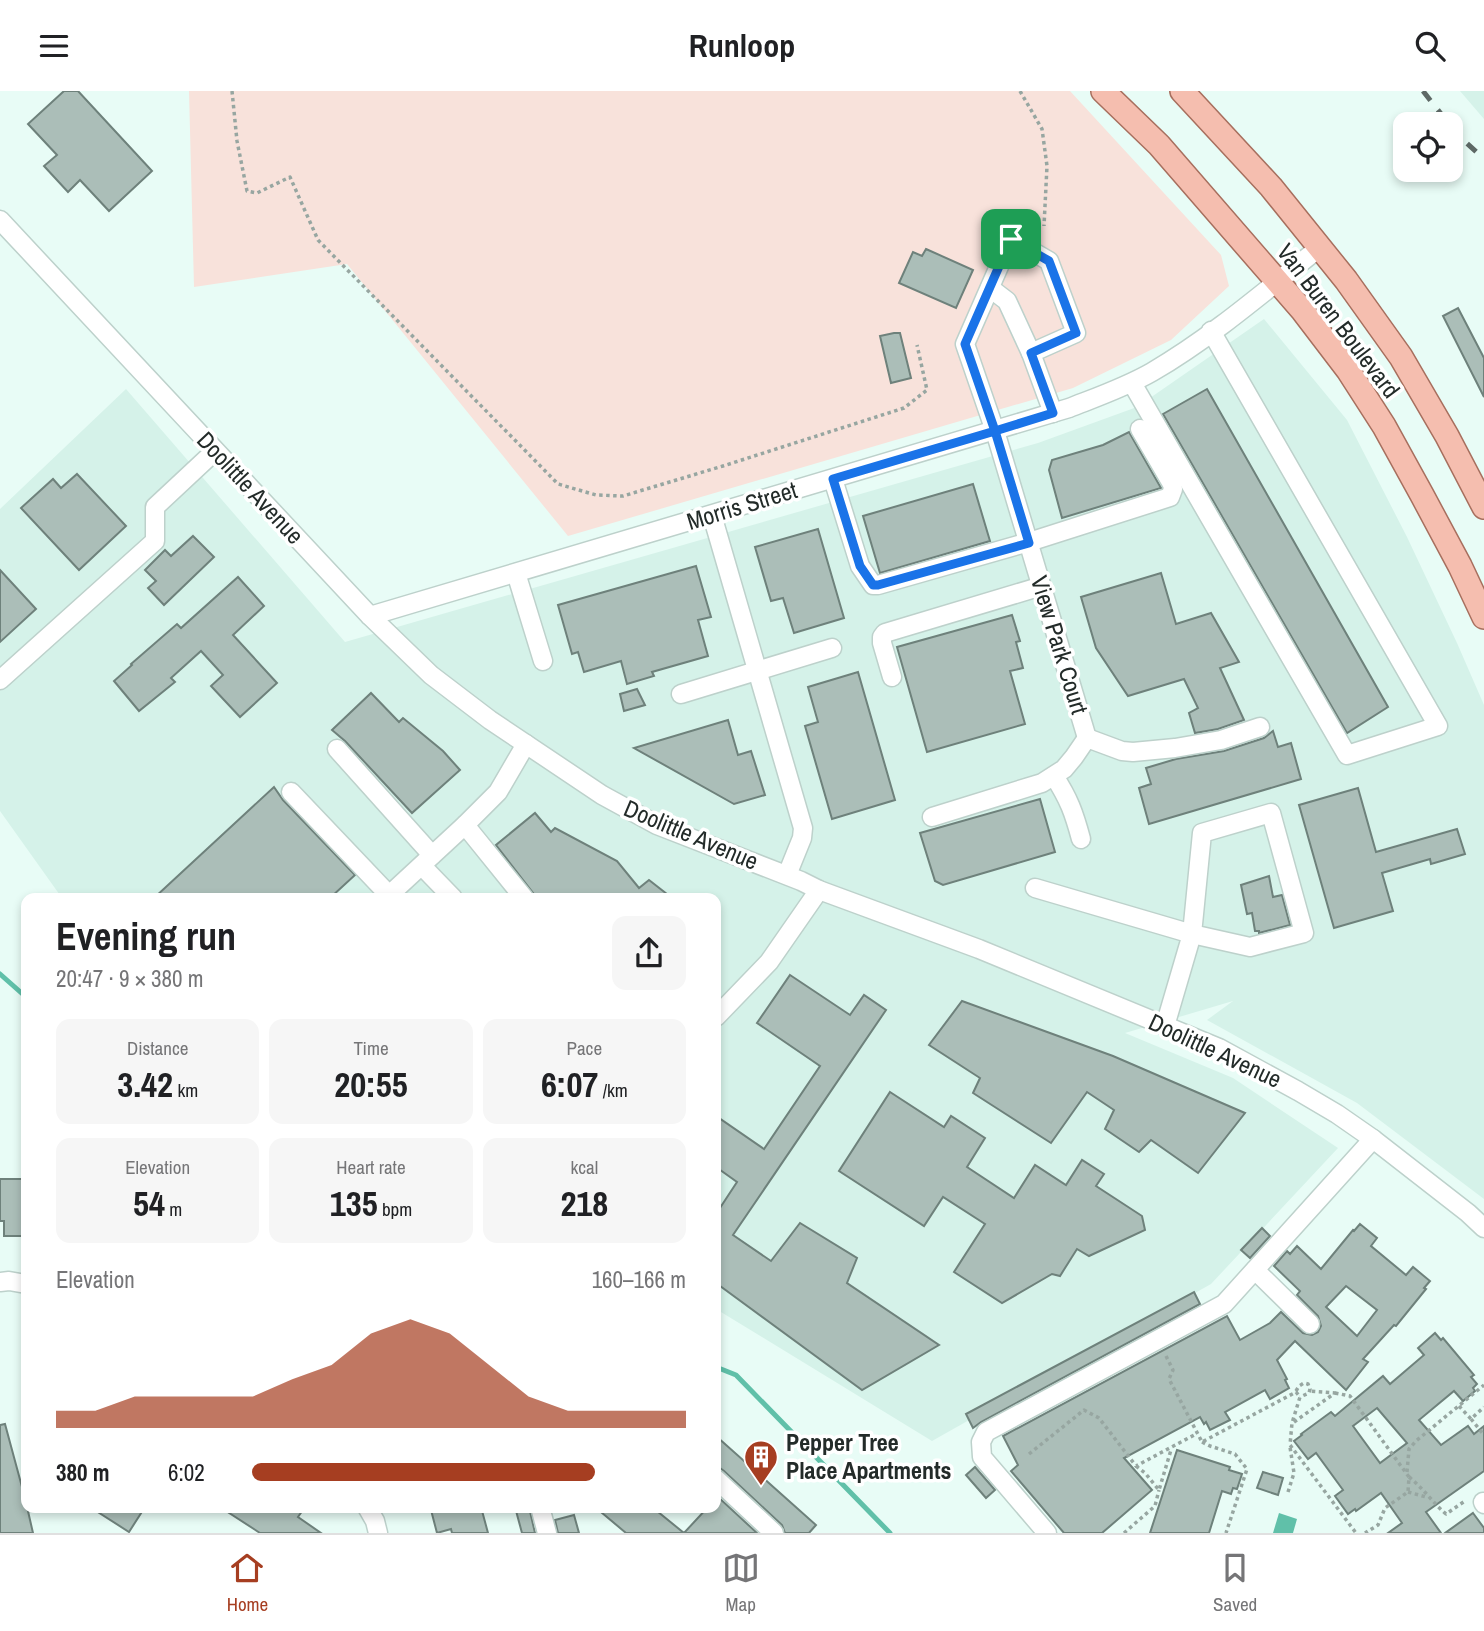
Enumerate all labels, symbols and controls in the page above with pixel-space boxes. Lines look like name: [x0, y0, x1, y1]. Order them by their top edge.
text: Runloop: [689, 24, 795, 67]
icon: menu: [35, 27, 73, 65]
icon: search: [1411, 27, 1449, 65]
map controls: [1393, 112, 1463, 182]
button: locate: [1393, 112, 1463, 182]
pin: [981, 209, 1041, 269]
icon: arrive: [992, 220, 1030, 258]
street label: Van Buren Boulevard: [1270, 237, 1407, 404]
street label: Doolittle Avenue: [190, 424, 311, 551]
street label: Morris Street: [683, 473, 801, 537]
street label: View Park Court: [1024, 572, 1096, 718]
street label: Doolittle Avenue: [619, 791, 763, 877]
text: Evening run: [56, 911, 236, 962]
button: share: [612, 916, 686, 990]
text: 20:47 · 9 × 380 m: [56, 963, 203, 994]
street label: Doolittle Avenue: [1144, 1005, 1287, 1095]
text: Distance: [127, 1035, 188, 1061]
text: Time: [353, 1035, 389, 1061]
text: Pace: [567, 1035, 602, 1061]
text: 3.42: [117, 1061, 173, 1108]
text: 20:55: [334, 1061, 408, 1108]
text: 6:07: [541, 1061, 598, 1108]
text: km: [173, 1077, 198, 1103]
text: /km: [598, 1077, 628, 1103]
text: Elevation: [125, 1154, 190, 1180]
text: Heart rate: [336, 1154, 406, 1180]
text: kcal: [570, 1154, 598, 1180]
text: 54: [133, 1180, 165, 1227]
text: 135: [330, 1180, 378, 1227]
text: 218: [560, 1180, 608, 1227]
text: m: [165, 1196, 182, 1222]
text: bpm: [378, 1196, 412, 1222]
text: Elevation: [56, 1264, 135, 1295]
text: 160–166 m: [592, 1264, 686, 1295]
place label: Pepper Tree Place Apartments: [786, 1426, 952, 1486]
building icon: Pepper Tree Place Apartments: [742, 1438, 780, 1487]
text: 380 m: [56, 1457, 109, 1488]
text: 6:02: [168, 1457, 205, 1488]
tab: Home: [227, 1549, 268, 1617]
tab: Map: [722, 1549, 760, 1617]
tab: Saved: [1213, 1549, 1257, 1617]

